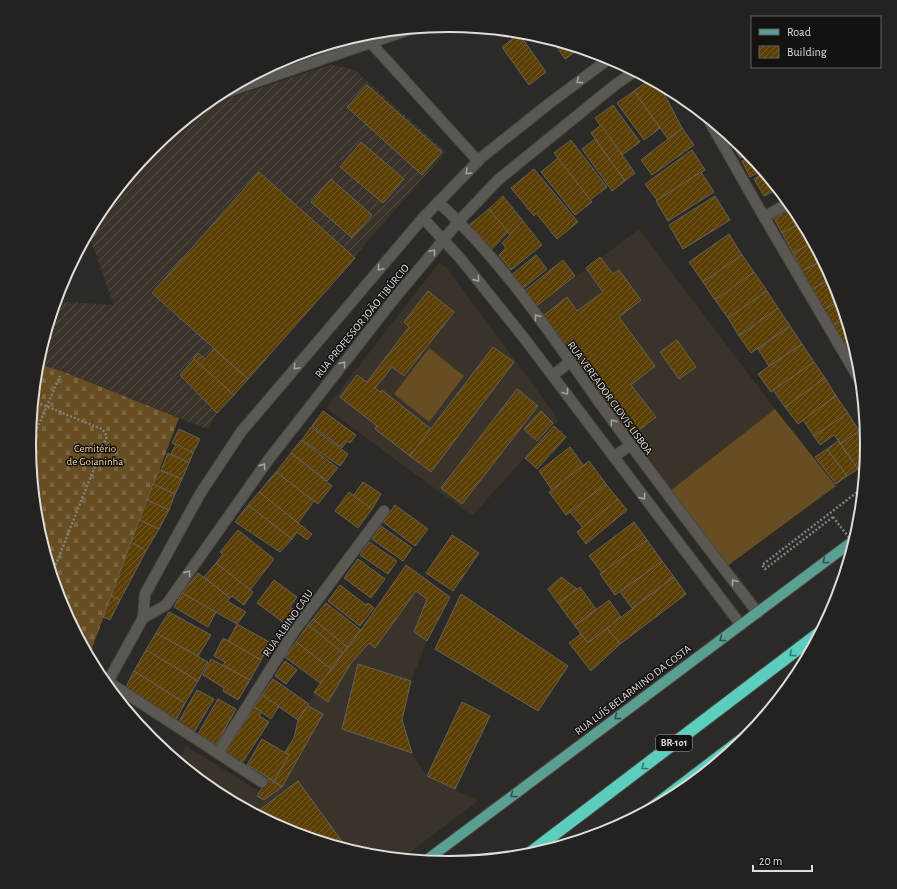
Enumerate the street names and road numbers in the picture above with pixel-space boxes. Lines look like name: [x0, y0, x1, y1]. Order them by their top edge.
street label: RUA PROFESSOR JOÃO TIBÚRCIO: [312, 262, 411, 380]
street label: RUA VEREADOR CLOVIS LISBOA: [565, 339, 655, 457]
street label: RUA ALBINO CAJU: [261, 587, 315, 659]
street label: RUA LUÍS BELARMINO DA COSTA: [572, 642, 694, 737]
road number: BR-101: [656, 735, 692, 751]

